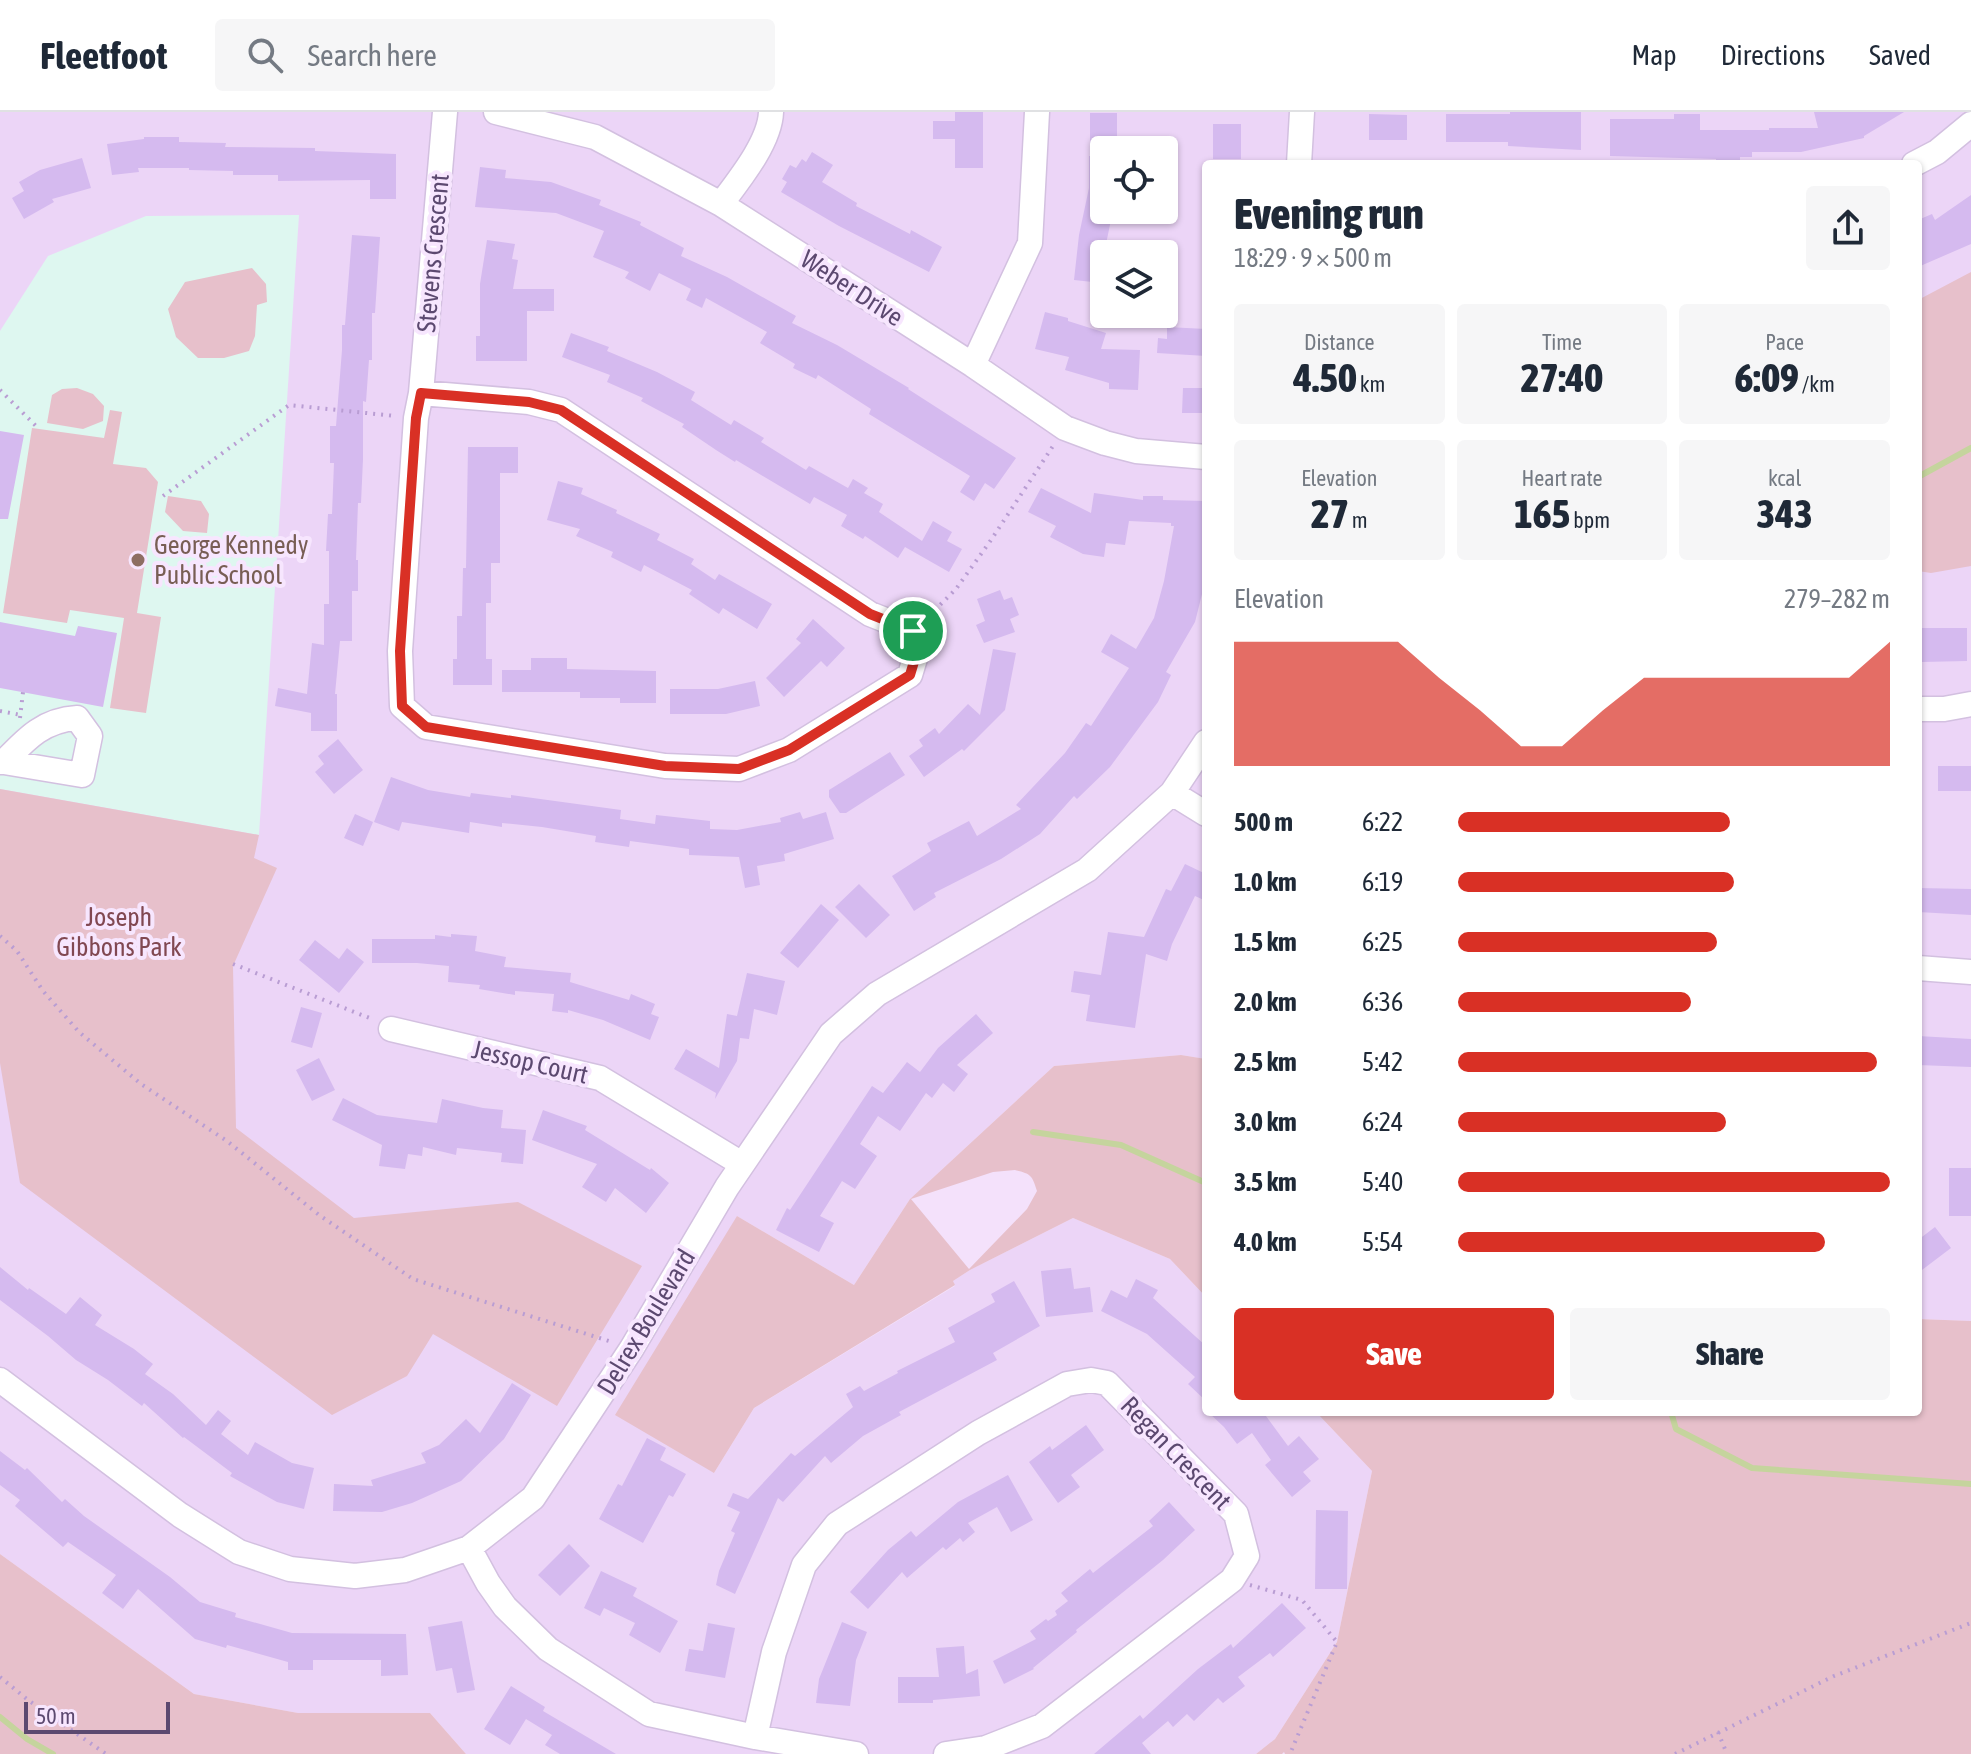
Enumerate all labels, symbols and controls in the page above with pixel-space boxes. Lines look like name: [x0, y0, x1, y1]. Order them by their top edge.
search box: [215, 19, 775, 91]
icon: search: [243, 33, 287, 77]
text: Fleetfoot: [40, 34, 167, 77]
text: Search here: [307, 38, 437, 72]
text: Map: [1632, 39, 1677, 71]
text: Directions: [1721, 39, 1825, 71]
text: Saved: [1869, 39, 1931, 71]
map controls: [1090, 136, 1178, 328]
button: locate: [1090, 136, 1178, 224]
street label: Stevens Crescent: [411, 172, 455, 334]
button: share: [1806, 186, 1890, 270]
text: Evening run: [1234, 188, 1424, 238]
button: layers: [1090, 240, 1178, 328]
text: 18:29 · 9 × 500 m: [1234, 243, 1392, 273]
street label: Weber Drive: [795, 244, 909, 332]
text: Distance: [1304, 329, 1375, 355]
text: Time: [1542, 329, 1582, 355]
text: Pace: [1765, 329, 1804, 355]
text: 4.50: [1293, 355, 1357, 400]
text: 27:40: [1521, 355, 1603, 400]
text: 6:09: [1735, 355, 1799, 400]
text: km: [1357, 371, 1385, 397]
text: /km: [1799, 371, 1835, 397]
text: Elevation: [1301, 465, 1377, 491]
text: Heart rate: [1521, 465, 1603, 491]
text: kcal: [1768, 465, 1801, 491]
text: 27: [1311, 491, 1349, 536]
text: 165: [1514, 491, 1570, 536]
text: 343: [1756, 491, 1813, 536]
text: m: [1349, 507, 1368, 533]
text: bpm: [1570, 507, 1610, 533]
place label: George Kennedy Public School: [154, 530, 309, 590]
marker: George Kennedy Public School: [129, 551, 147, 569]
text: Elevation: [1234, 584, 1324, 614]
text: 279–282 m: [1784, 584, 1890, 614]
pin: [879, 597, 947, 665]
icon: arrive: [891, 609, 935, 653]
text: 500 m: [1234, 807, 1293, 837]
text: 6:22: [1362, 807, 1403, 837]
text: 1.0 km: [1234, 867, 1297, 897]
text: 6:19: [1362, 867, 1403, 897]
park label: Joseph Gibbons Park: [56, 902, 182, 962]
text: 1.5 km: [1234, 927, 1297, 957]
text: 6:25: [1362, 927, 1403, 957]
text: 2.0 km: [1234, 987, 1297, 1017]
text: 6:36: [1362, 987, 1403, 1017]
street label: Jessop Court: [469, 1034, 591, 1090]
text: 2.5 km: [1234, 1047, 1297, 1077]
text: 5:42: [1362, 1047, 1403, 1077]
text: 3.0 km: [1234, 1107, 1297, 1137]
text: 6:24: [1362, 1107, 1403, 1137]
text: 3.5 km: [1234, 1167, 1297, 1197]
text: 5:40: [1362, 1167, 1403, 1197]
text: 4.0 km: [1234, 1227, 1297, 1257]
text: 5:54: [1362, 1227, 1403, 1257]
street label: Delrex Boulevard: [591, 1244, 701, 1400]
button: Save: [1234, 1308, 1554, 1400]
button: Share: [1570, 1308, 1890, 1400]
street label: Regan Crescent: [1115, 1390, 1237, 1516]
scale bar: [24, 1698, 170, 1734]
text: 50 m: [36, 1703, 76, 1729]

